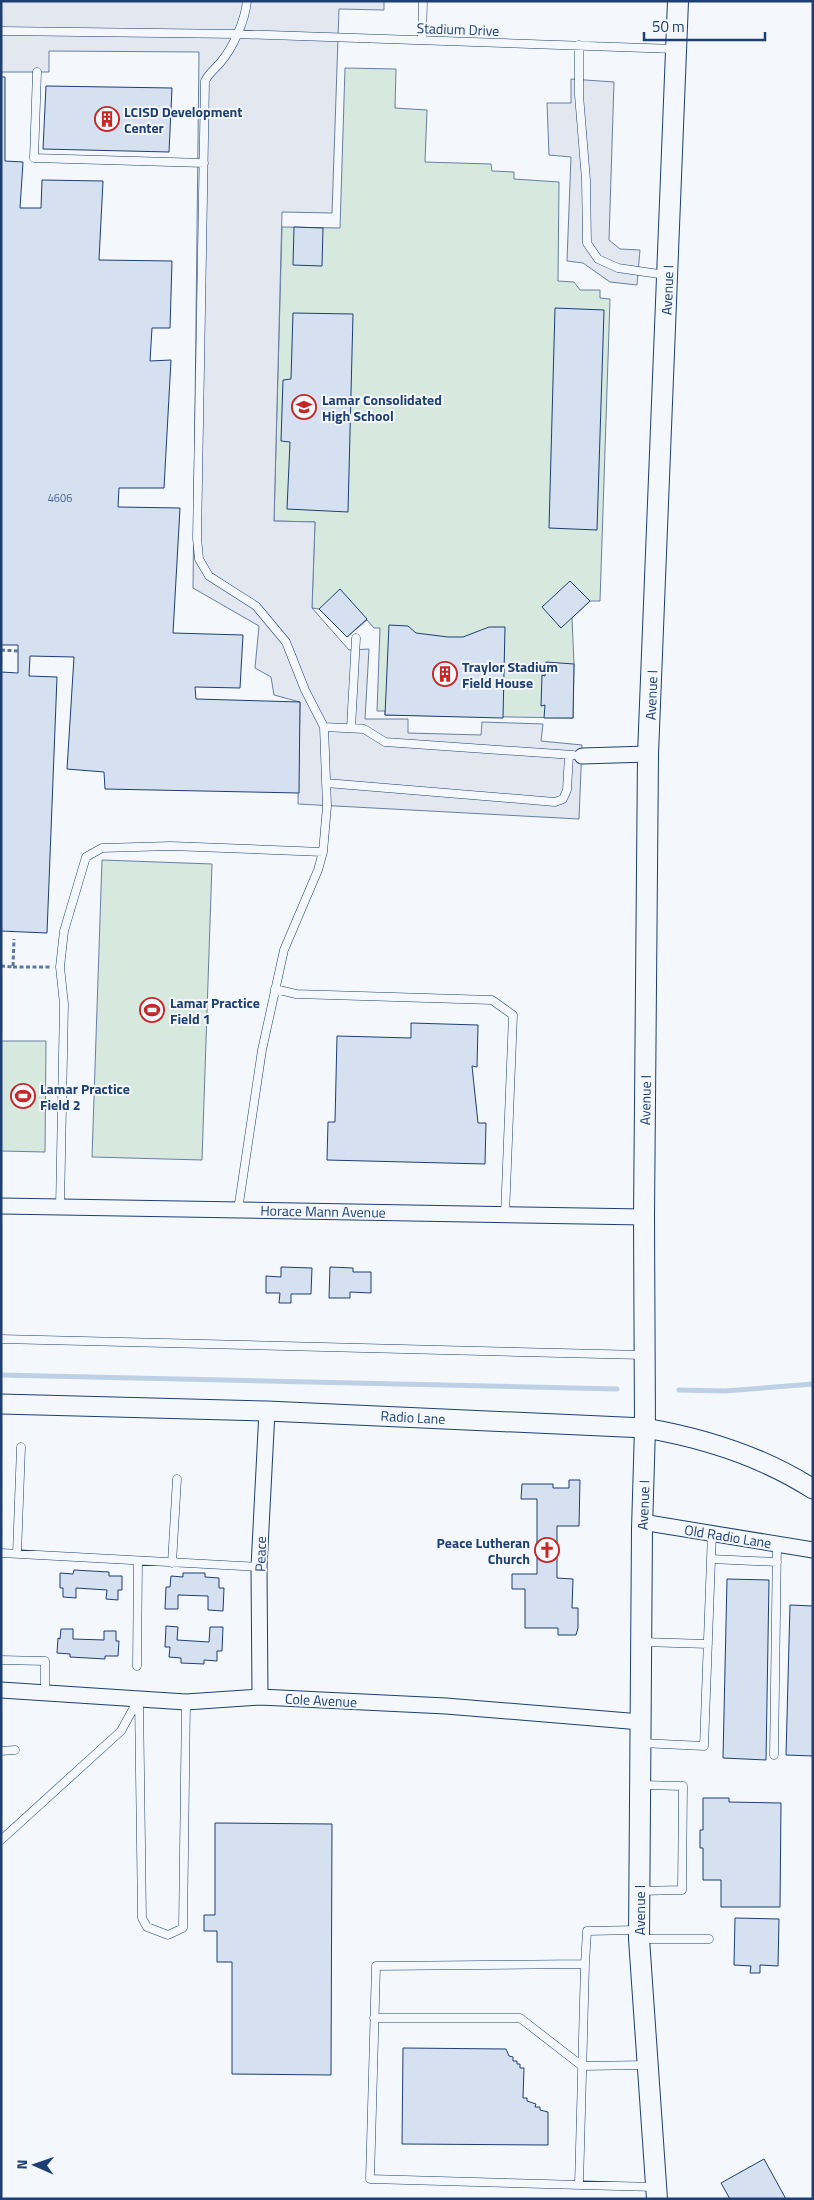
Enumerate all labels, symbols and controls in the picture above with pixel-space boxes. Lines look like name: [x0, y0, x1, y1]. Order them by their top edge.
scale bar: [644, 10, 765, 42]
text: 50 m: [652, 15, 685, 38]
street label: Stadium Drive: [416, 17, 500, 41]
place label: LCISD Development Center: [124, 101, 242, 138]
building icon: LCISD Development Center: [94, 106, 120, 132]
street label: Avenue I: [656, 264, 678, 316]
place label: Lamar Consolidated High School: [322, 389, 442, 426]
school or university icon: Lamar Consolidated High School: [291, 394, 317, 420]
house number: 4606: [48, 490, 72, 506]
place label: Traylor Stadium Field House: [462, 656, 558, 693]
building icon: Traylor Stadium Field House: [432, 661, 458, 687]
street label: Avenue I: [640, 669, 662, 721]
place label: Lamar Practice Field 1: [170, 992, 260, 1029]
sports icon: Lamar Practice Field 1: [139, 997, 165, 1023]
street label: Avenue I: [634, 1075, 656, 1125]
place label: Lamar Practice Field 2: [40, 1078, 130, 1115]
sports icon: Lamar Practice Field 2: [10, 1083, 36, 1109]
street label: Horace Mann Avenue: [260, 1199, 386, 1223]
street label: Radio Lane: [380, 1405, 446, 1429]
street label: Avenue I: [632, 1479, 654, 1531]
street label: Old Radio Lane: [683, 1519, 773, 1553]
place label: Peace Lutheran Church: [437, 1532, 530, 1569]
street label: Peace: [249, 1536, 271, 1572]
church icon: Peace Lutheran Church: [534, 1537, 560, 1563]
street label: Cole Avenue: [284, 1688, 358, 1712]
street label: Avenue I: [629, 1885, 650, 1935]
north arrow: [10, 2140, 60, 2190]
text: N: [11, 2159, 32, 2170]

